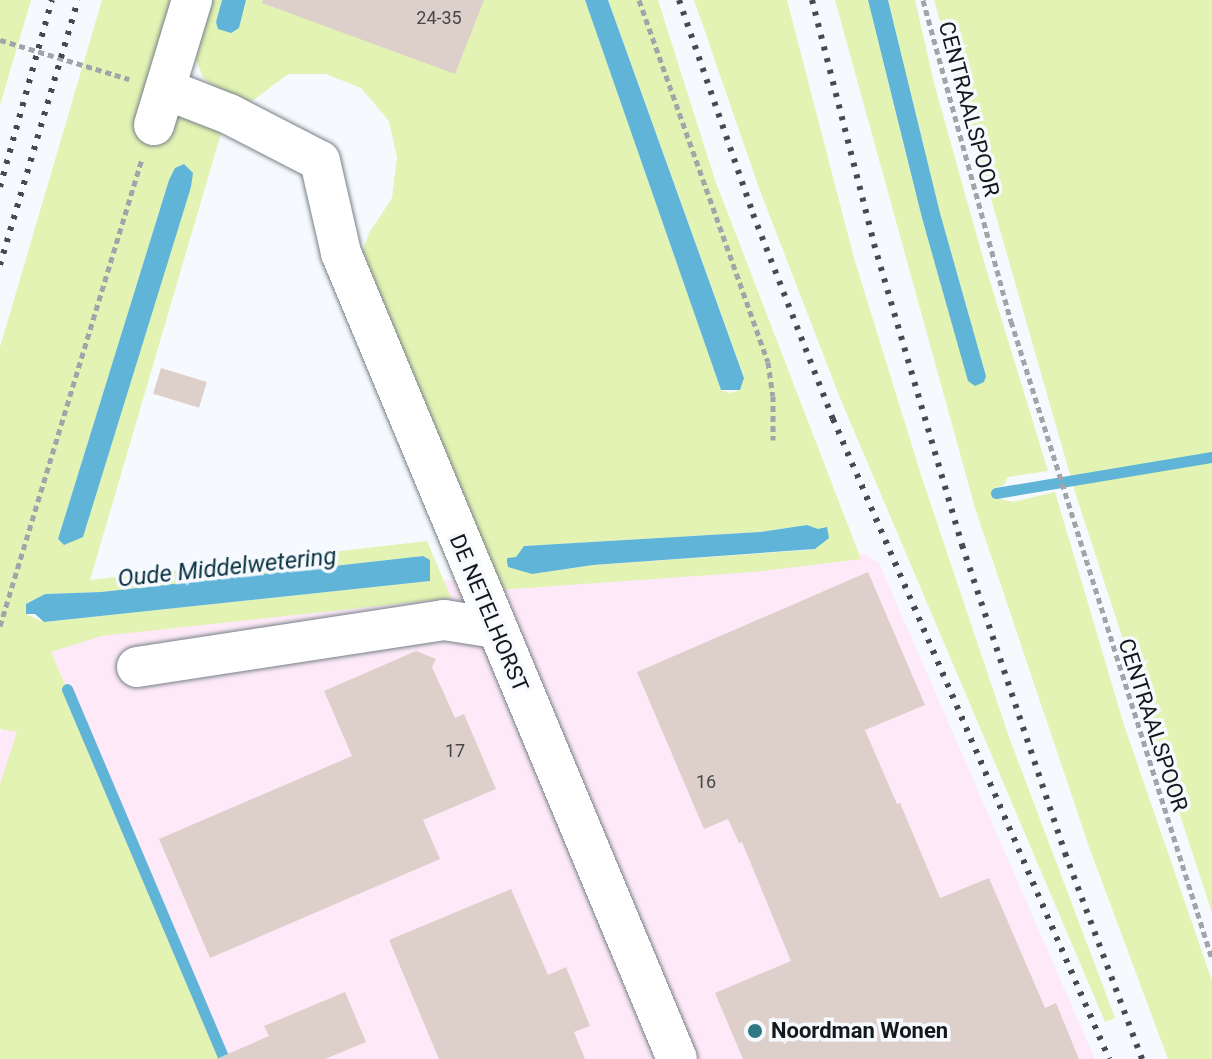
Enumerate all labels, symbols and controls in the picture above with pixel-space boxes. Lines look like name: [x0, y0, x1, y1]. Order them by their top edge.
house number: 24-35: [416, 7, 462, 29]
street label: CENTRAALSPOOR: [933, 19, 1005, 199]
street label: DE NETELHORST: [444, 530, 534, 696]
water label: Oude Middelwetering: [116, 542, 338, 594]
street label: CENTRAALSPOOR: [1113, 635, 1193, 815]
house number: 17: [445, 740, 465, 762]
house number: 16: [696, 771, 716, 793]
place label: Noordman Wonen: [771, 1018, 948, 1044]
marker: Noordman Wonen: [746, 1022, 764, 1040]

